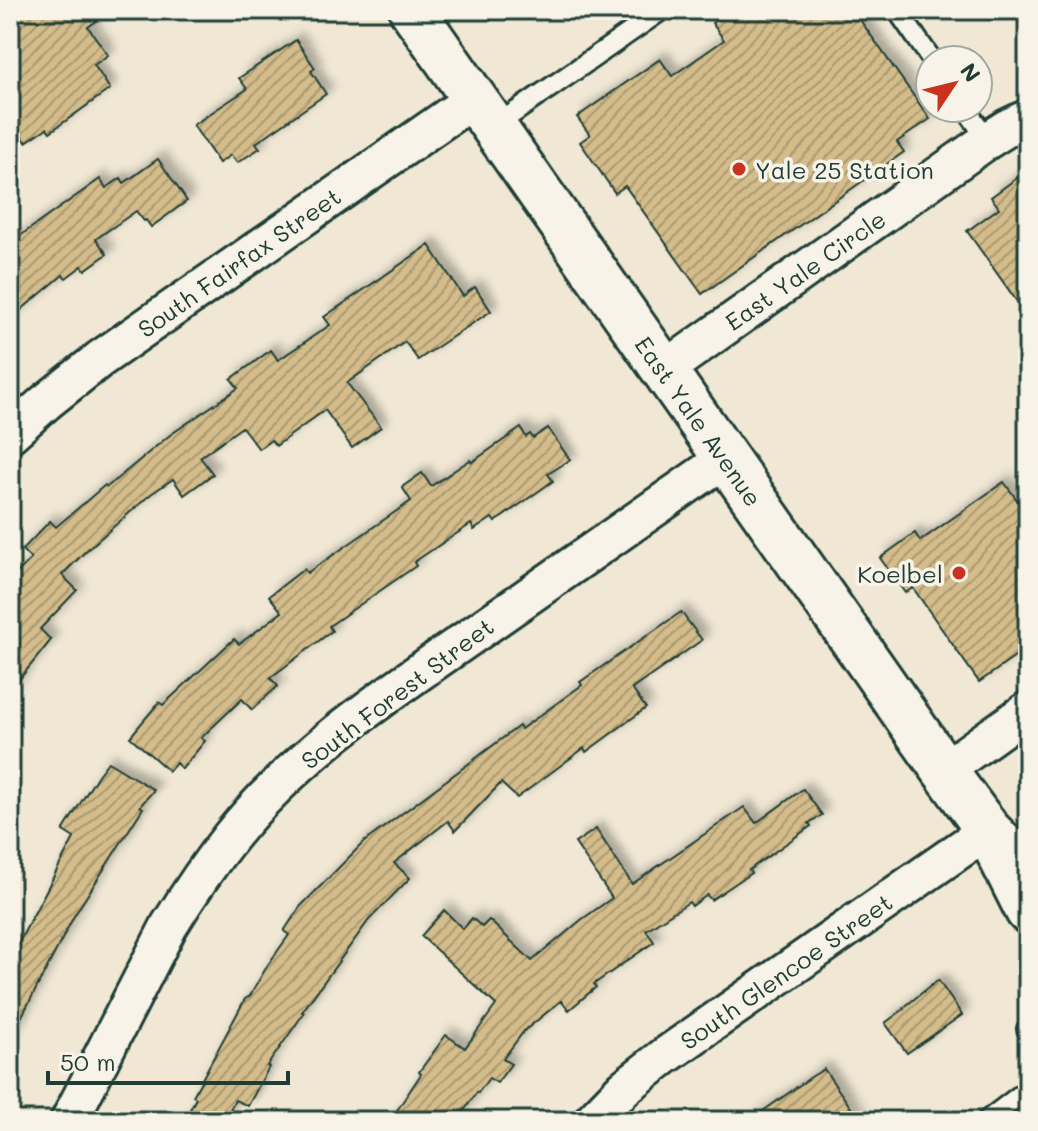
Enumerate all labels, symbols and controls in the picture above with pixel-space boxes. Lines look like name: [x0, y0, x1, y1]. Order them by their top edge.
north arrow: [914, 44, 994, 124]
text: N: [954, 57, 987, 87]
place label: Yale 25 Station: [755, 154, 934, 185]
marker: Yale 25 Station: [730, 160, 748, 178]
street label: South Fairfax Street: [131, 180, 347, 344]
street label: East Yale Circle: [719, 203, 891, 337]
street label: East Yale Avenue: [629, 330, 769, 512]
place label: Koelbel: [857, 558, 943, 589]
marker: Koelbel: [950, 564, 968, 582]
street label: South Forest Street: [294, 610, 500, 776]
street label: South Glencoe Street: [674, 886, 898, 1056]
scale bar: [48, 1035, 288, 1085]
text: 50 m: [60, 1046, 116, 1077]

